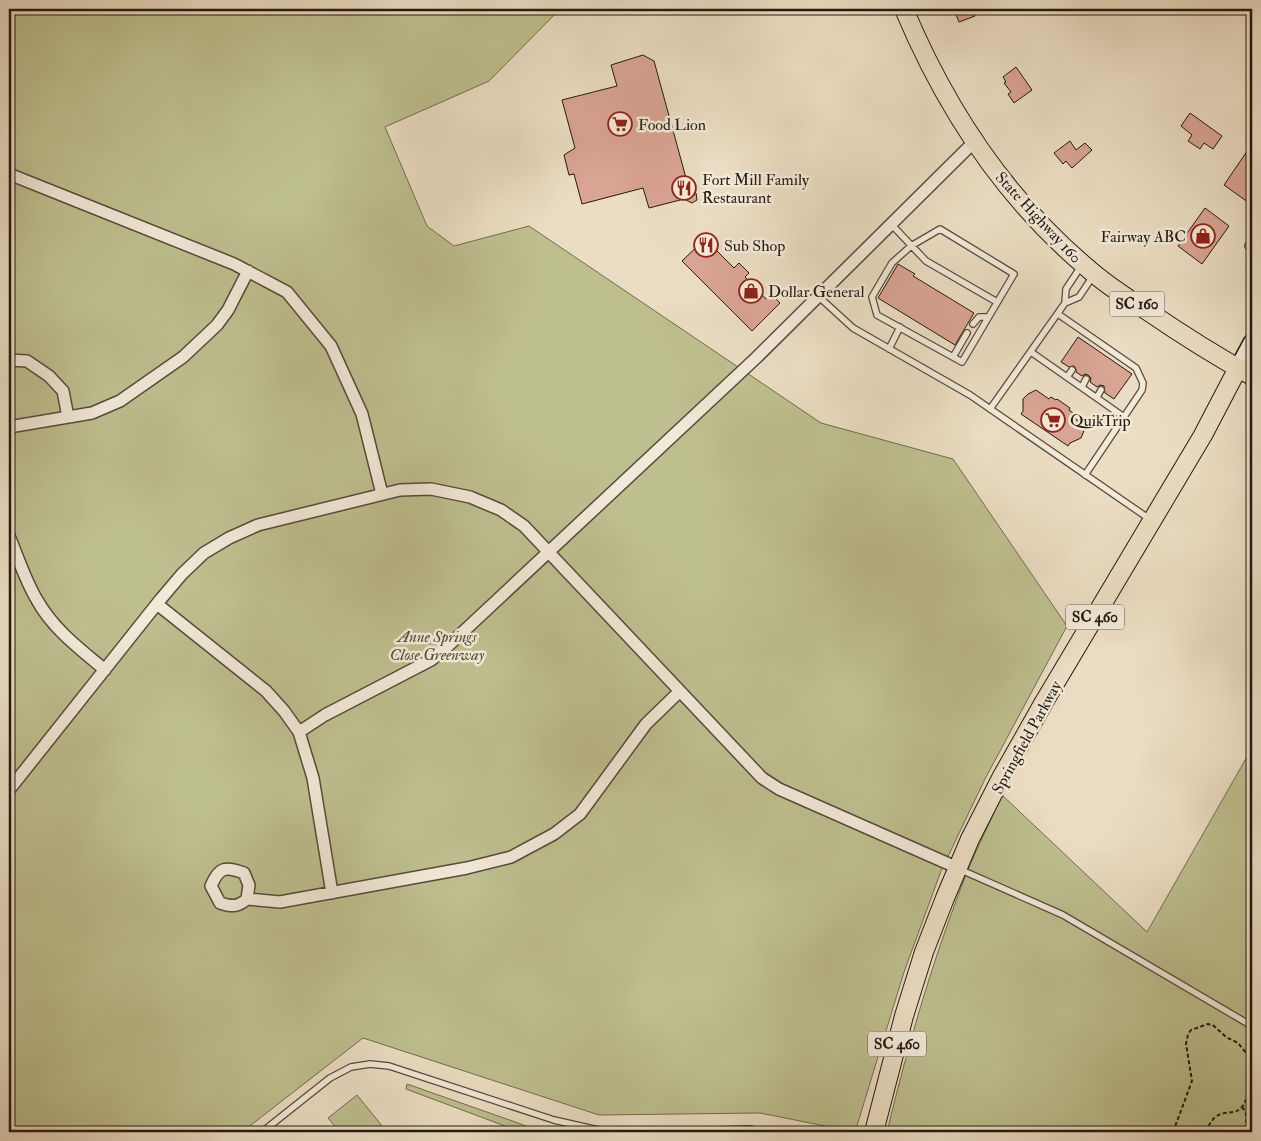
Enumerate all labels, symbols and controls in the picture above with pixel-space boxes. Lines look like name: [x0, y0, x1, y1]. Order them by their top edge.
supermarket icon: Food Lion: [607, 111, 633, 137]
place label: Food Lion: [638, 115, 706, 135]
street label: State Highway 160: [991, 168, 1086, 268]
place label: Fort Mill Family Restaurant: [702, 170, 810, 208]
restaurant icon: Fort Mill Family Restaurant: [671, 175, 697, 201]
shop icon: Fairway ABC: [1190, 223, 1216, 249]
place label: Fairway ABC: [1101, 227, 1186, 247]
restaurant icon: Sub Shop: [693, 232, 719, 258]
place label: Sub Shop: [724, 236, 785, 257]
shop icon: Dollar General: [738, 278, 764, 304]
place label: Dollar General: [768, 282, 864, 302]
road number: SC 160: [1110, 292, 1164, 316]
supermarket icon: QuikTrip: [1040, 407, 1066, 433]
place label: QuikTrip: [1070, 411, 1131, 432]
road number: SC 460: [1066, 604, 1124, 630]
park label: Anne Springs Close Greenway: [390, 627, 485, 665]
street label: Springfield Parkway: [988, 677, 1068, 798]
road number: SC 460: [868, 1032, 926, 1056]

